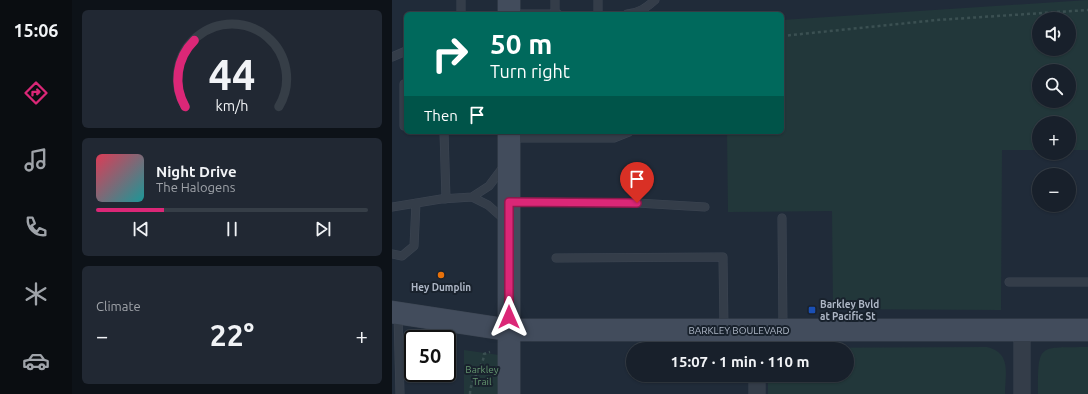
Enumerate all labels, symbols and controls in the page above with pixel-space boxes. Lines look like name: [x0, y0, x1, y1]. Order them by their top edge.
map controls: [1032, 12, 1076, 212]
button: sound: [1032, 12, 1076, 56]
text: 15:06: [13, 20, 59, 40]
icon: right: [424, 28, 476, 80]
text: 50 m: [490, 28, 552, 59]
text: 44: [209, 51, 255, 98]
text: Turn right: [490, 61, 570, 81]
button: search: [1032, 64, 1076, 108]
icon: directions: [22, 79, 50, 107]
text: km/h: [216, 98, 248, 114]
icon: arrive: [466, 104, 488, 126]
text: Then: [424, 107, 458, 124]
button: +: [1032, 116, 1076, 160]
icon: music: [22, 146, 50, 174]
pin: [620, 162, 654, 203]
text: Night Drive: [156, 163, 237, 180]
icon: arrive: [626, 168, 648, 190]
button: −: [1032, 168, 1076, 212]
text: The Halogens: [156, 180, 235, 194]
icon: phone: [22, 213, 50, 241]
icon: previous: [130, 218, 152, 240]
icon: pause: [221, 218, 243, 240]
icon: next: [312, 218, 334, 240]
marker: Hey Dumplin: [436, 270, 446, 280]
icon: climate: [22, 280, 50, 308]
place label: Hey Dumplin: [411, 282, 471, 293]
position arrow: [488, 296, 530, 338]
text: Climate: [96, 299, 141, 313]
place label: Barkley Bvld at Pacific St: [820, 299, 879, 322]
marker: Barkley Bvld at Pacific St: [807, 305, 817, 315]
text: 22°: [210, 318, 254, 352]
text: −: [96, 323, 108, 348]
text: +: [356, 323, 368, 348]
street label: BARKLEY BOULEVARD: [688, 325, 790, 336]
speed limit sign: 50: [404, 330, 456, 382]
icon: car: [22, 347, 50, 375]
text: 15:07 · 1 min · 110 m: [671, 353, 809, 370]
park label: Barkley Trail: [465, 364, 499, 387]

